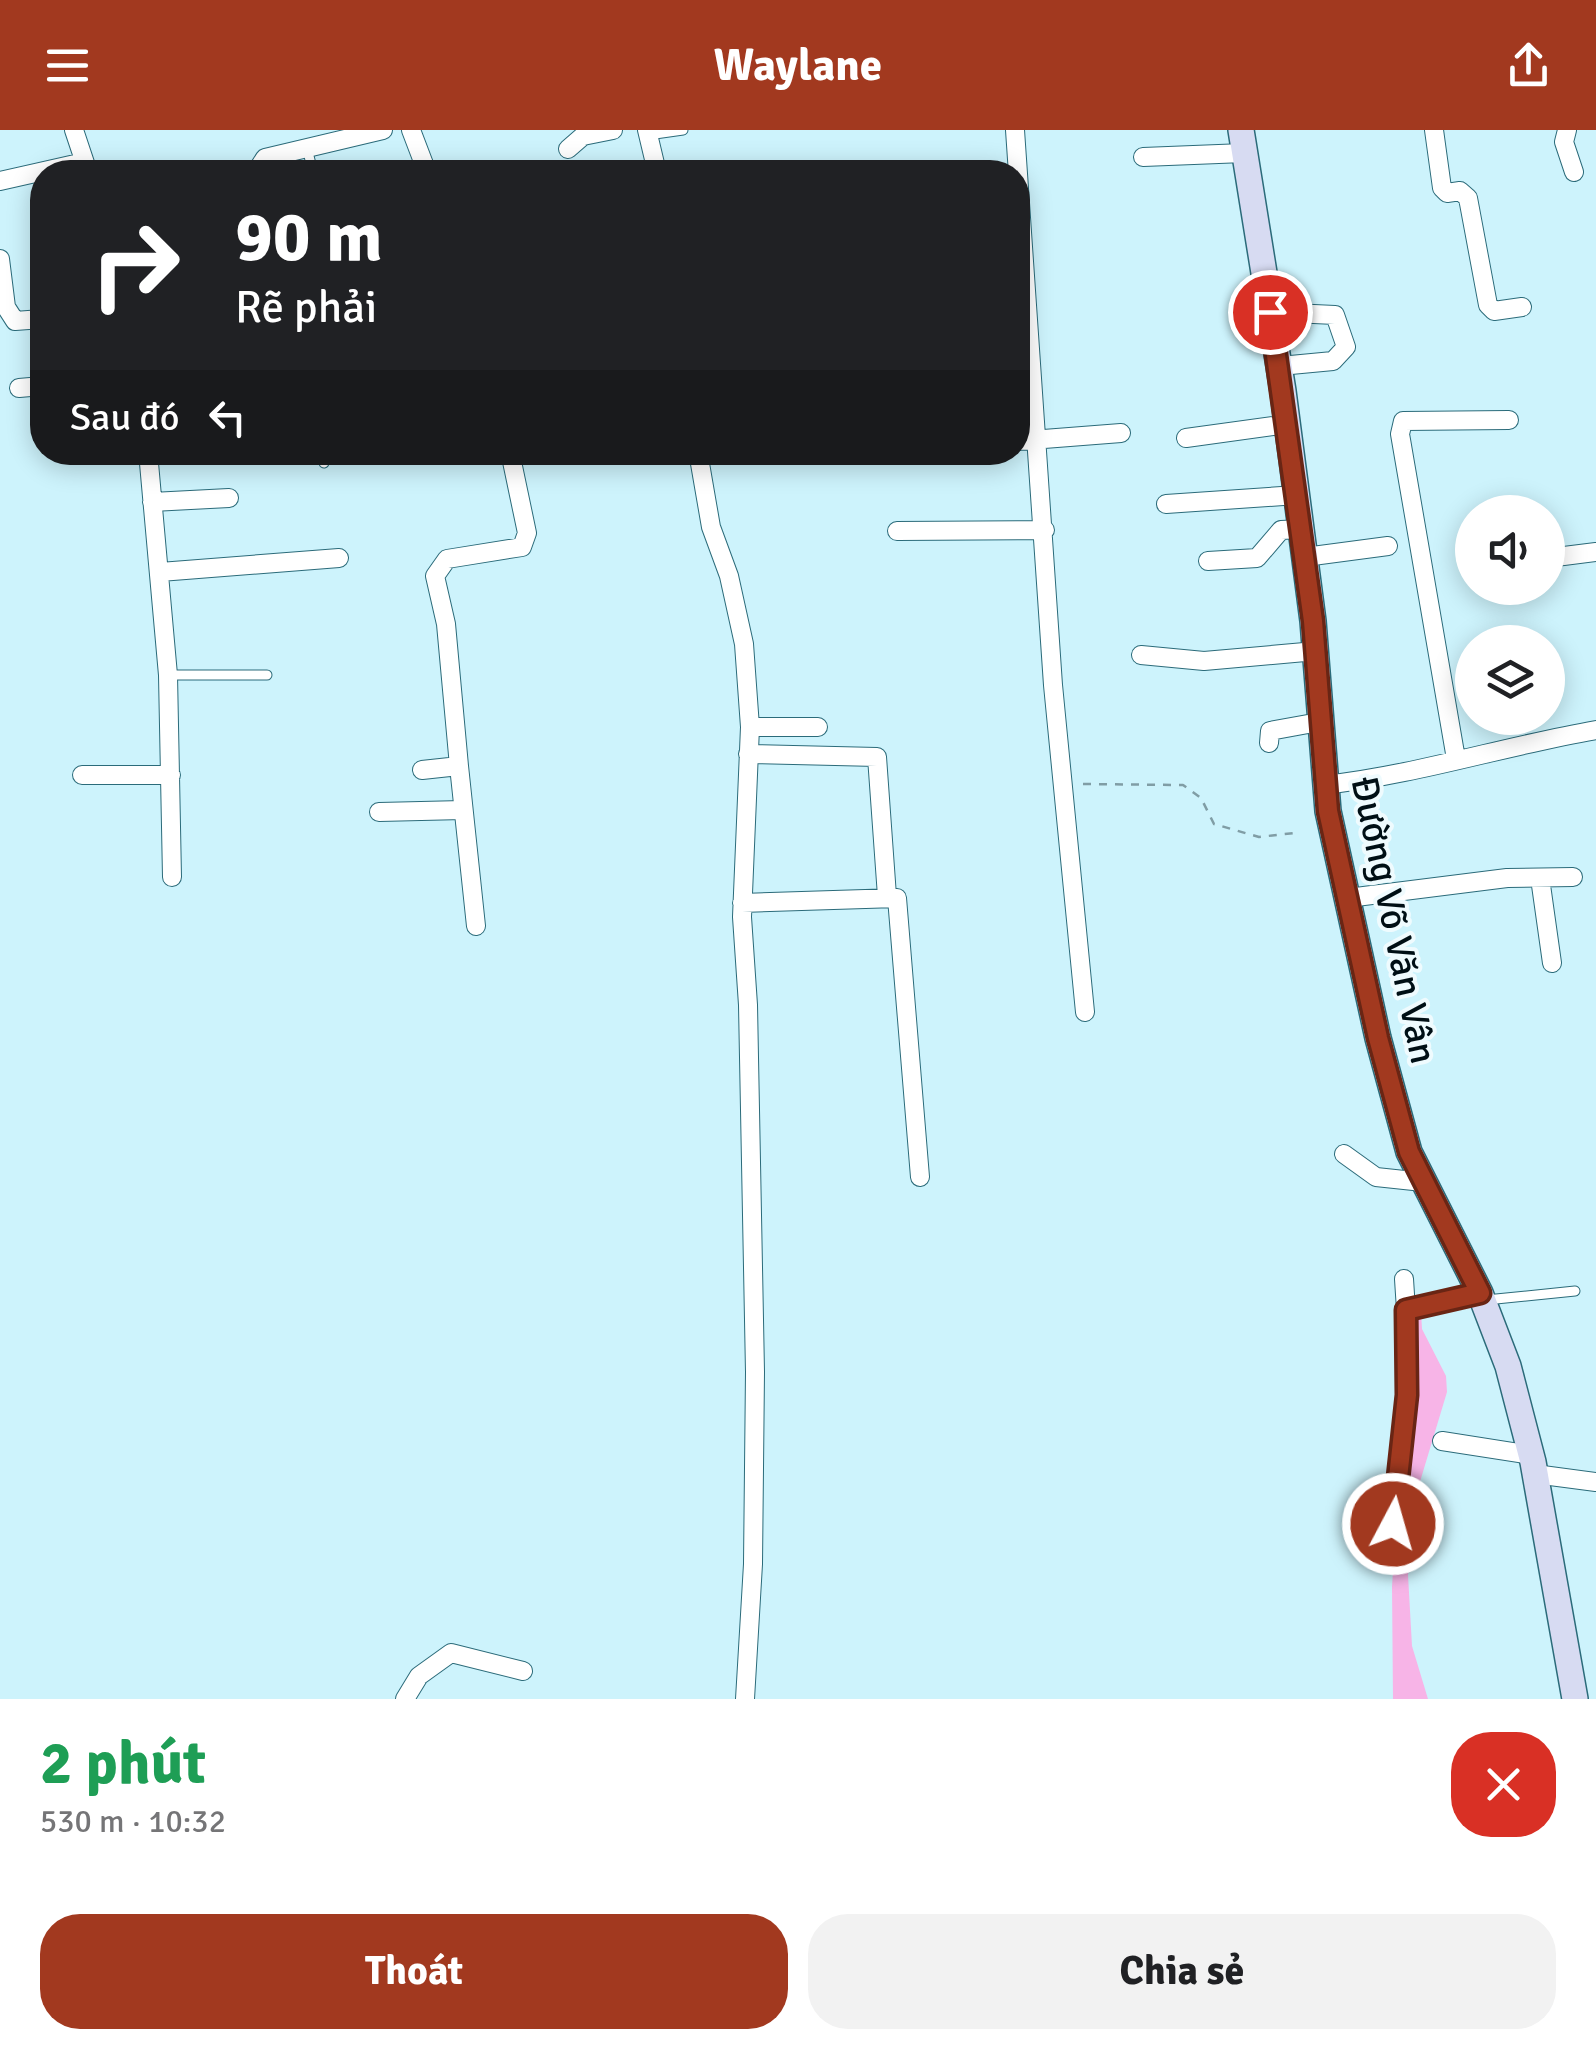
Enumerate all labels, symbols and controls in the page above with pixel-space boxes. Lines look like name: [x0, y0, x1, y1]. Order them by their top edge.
icon: menu: [40, 38, 95, 93]
text: Waylane: [714, 38, 882, 93]
icon: share: [1501, 38, 1556, 93]
text: 90 m: [235, 194, 383, 280]
icon: right: [70, 200, 200, 330]
pin: [1228, 270, 1313, 355]
text: Rẽ phải: [235, 280, 377, 335]
icon: arrive: [1243, 285, 1298, 340]
icon: left: [200, 390, 255, 445]
text: Sau đó: [70, 394, 180, 441]
map controls: [1455, 495, 1565, 735]
button: sound: [1455, 495, 1565, 605]
button: layers: [1455, 625, 1565, 735]
street label: Đường Võ Văn Vân: [1341, 772, 1447, 1068]
position arrow: [1341, 1472, 1445, 1576]
text: 2 phút: [40, 1727, 206, 1801]
button: close: [1451, 1732, 1556, 1837]
text: 530 m · 10:32: [40, 1802, 226, 1841]
button: Thoát: [40, 1914, 788, 2029]
button: Chia sẻ: [808, 1914, 1556, 2029]

